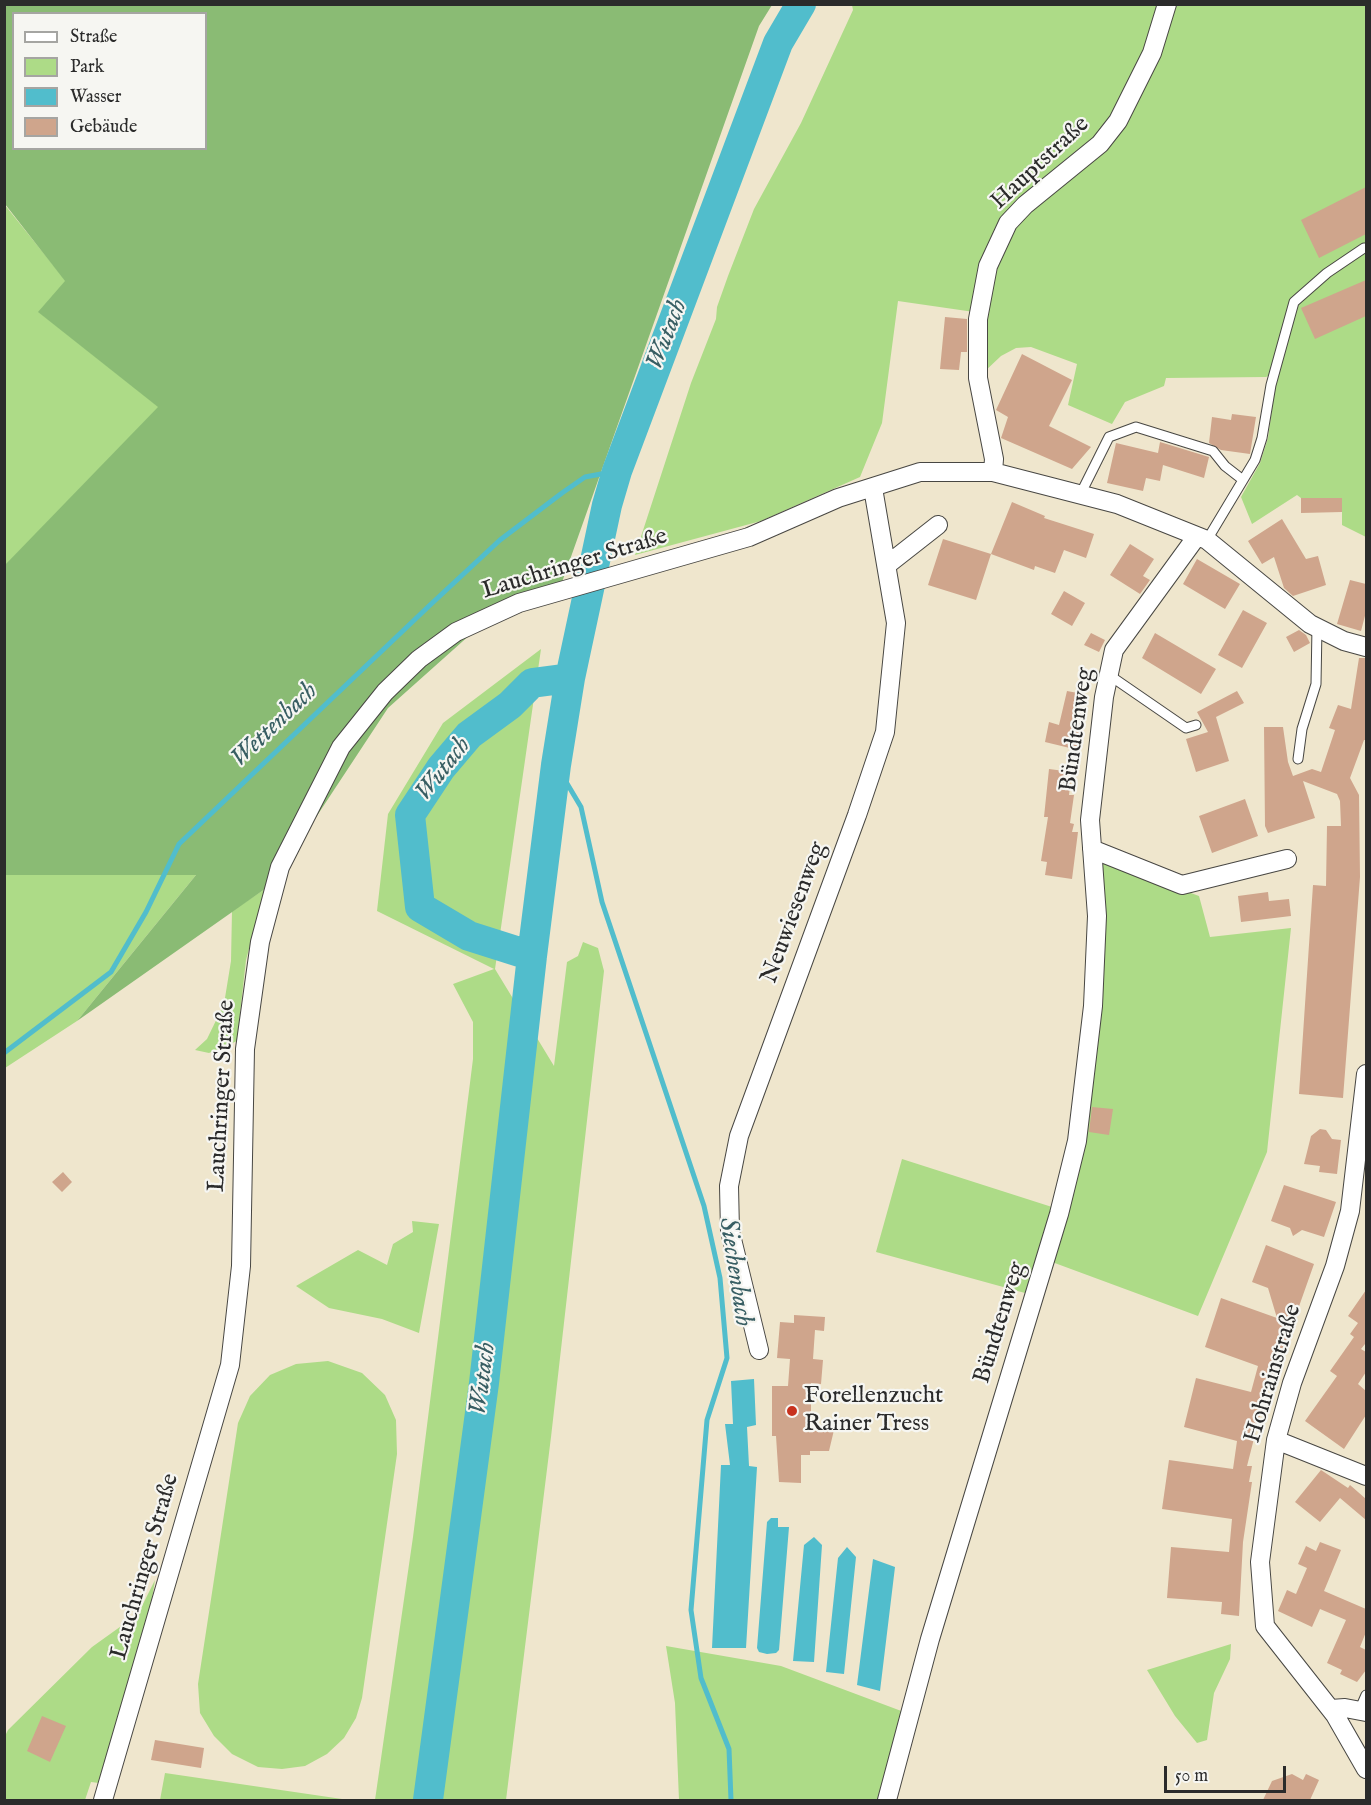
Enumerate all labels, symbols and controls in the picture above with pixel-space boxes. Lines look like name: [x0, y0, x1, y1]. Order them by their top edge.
legend: [12, 12, 207, 150]
text: Straße: [70, 26, 117, 49]
text: Park: [70, 56, 104, 79]
text: Wasser: [70, 86, 121, 109]
street label: Hauptstraße: [986, 111, 1096, 217]
text: Gebäude: [70, 116, 137, 139]
water label: Wutach: [640, 295, 696, 375]
street label: Lauchringer Straße: [479, 523, 671, 607]
street label: Bündtenweg: [1055, 666, 1101, 794]
water label: Wettenbach: [225, 677, 325, 775]
water label: Wutach: [409, 732, 479, 808]
street label: Neuwiesenweg: [756, 838, 834, 988]
street label: Lauchringer Straße: [204, 999, 242, 1193]
water label: Siechenbach: [710, 1215, 758, 1329]
street label: Bündtenweg: [969, 1259, 1033, 1387]
street label: Hohrainstraße: [1239, 1301, 1309, 1447]
water label: Wutach: [464, 1341, 504, 1417]
place label: Forellenzucht Rainer Tress: [804, 1383, 943, 1439]
marker: Forellenzucht Rainer Tress: [785, 1404, 799, 1418]
street label: Lauchringer Straße: [106, 1471, 186, 1663]
scale bar: [1167, 1754, 1288, 1792]
text: 50 m: [1175, 1765, 1208, 1788]

